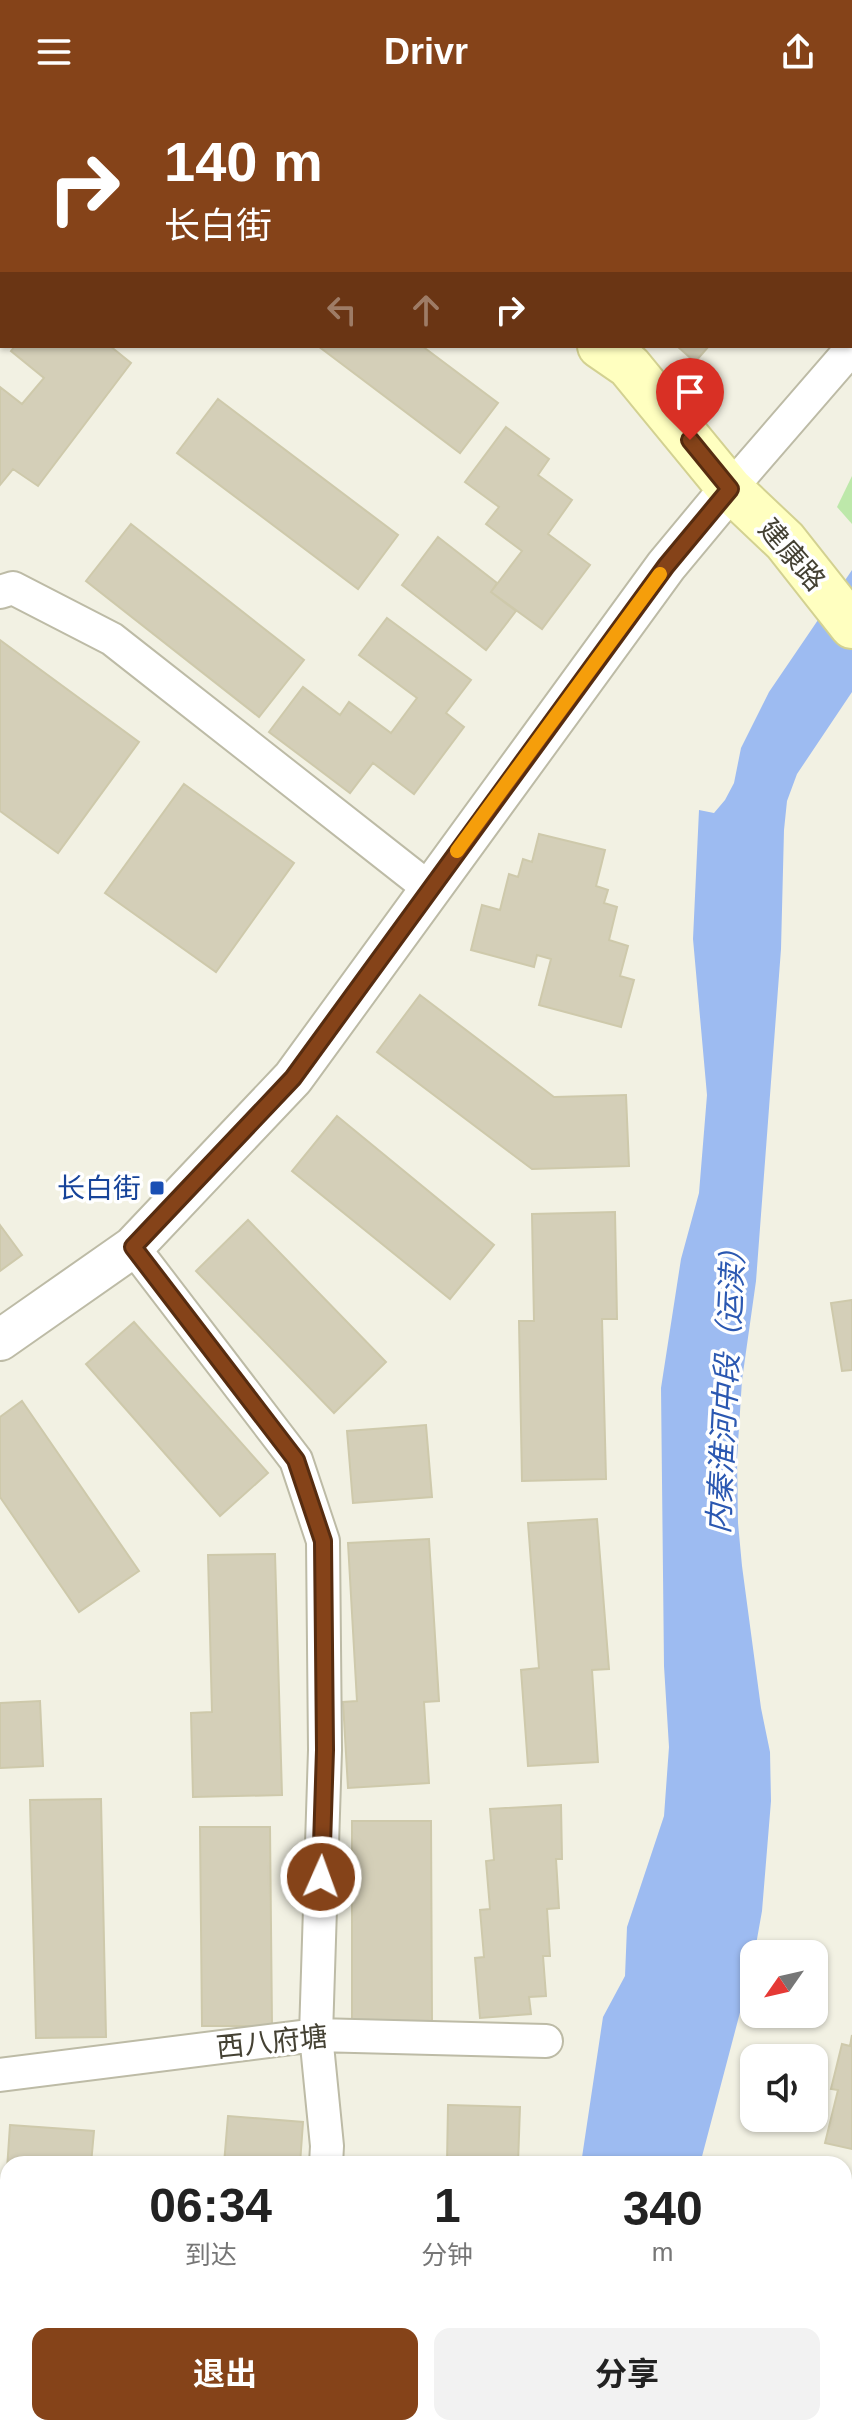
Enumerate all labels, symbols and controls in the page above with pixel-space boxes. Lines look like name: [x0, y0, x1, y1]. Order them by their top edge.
icon: menu: [32, 30, 76, 74]
icon: share: [776, 30, 820, 74]
text: Drivr: [384, 31, 468, 72]
text: 140 m: [164, 130, 323, 193]
icon: right: [32, 136, 136, 240]
text: 长白街: [164, 205, 272, 246]
icon: left: [320, 288, 364, 332]
icon: ahead: [404, 288, 448, 332]
icon: right: [488, 288, 532, 332]
pin: [656, 358, 724, 440]
icon: arrive: [668, 370, 712, 414]
street label: 建康路: [753, 513, 831, 597]
place label: 长白街: [57, 1173, 141, 1204]
marker: 长白街: [148, 1179, 166, 1197]
water label: 内秦淮河中段（运渎）: [702, 1233, 750, 1535]
position arrow: [279, 1835, 363, 1919]
north arrow: [740, 1940, 828, 2028]
map controls: [740, 1940, 828, 2132]
street label: 西八府塘: [215, 2021, 329, 2063]
button: sound: [740, 2044, 828, 2132]
text: 06:34: [149, 2179, 272, 2232]
text: 1: [434, 2179, 461, 2232]
text: 340: [623, 2182, 703, 2235]
text: m: [652, 2237, 674, 2267]
text: 到达: [185, 2240, 237, 2270]
text: 分钟: [421, 2240, 473, 2270]
button: 退出: [32, 2328, 418, 2420]
button: 分享: [434, 2328, 820, 2420]

